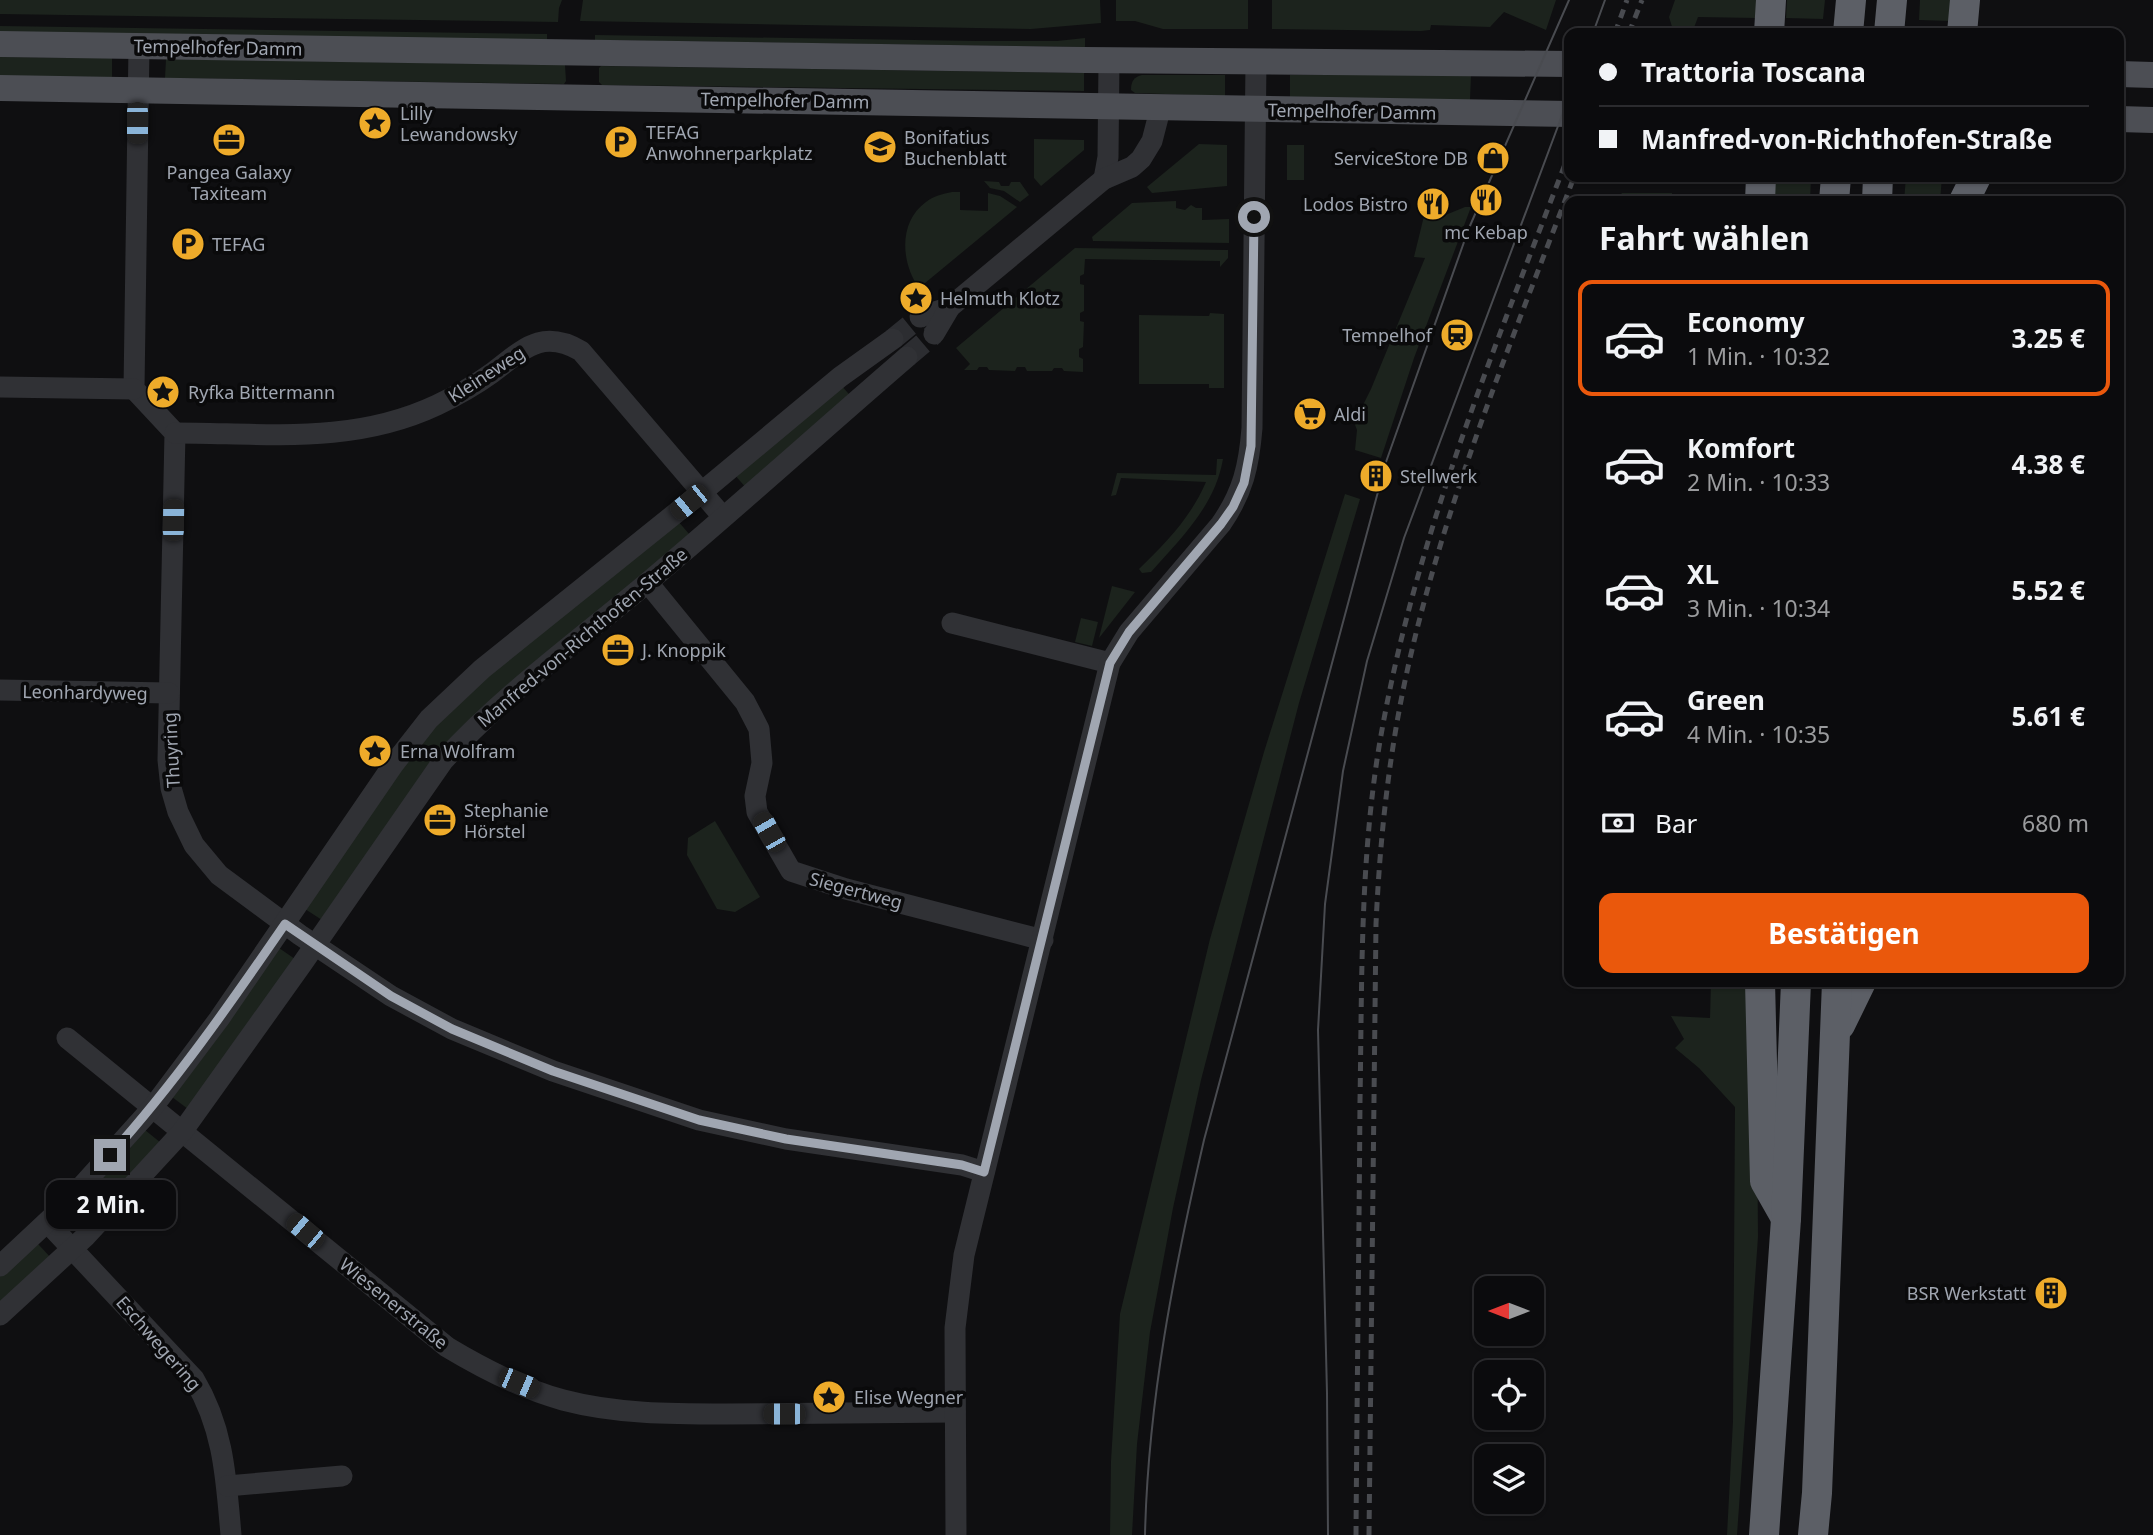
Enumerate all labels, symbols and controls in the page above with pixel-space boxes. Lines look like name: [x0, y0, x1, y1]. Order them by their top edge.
street label: Tempelhofer Damm: [133, 34, 303, 60]
text: Trattoria Toscana: [1641, 54, 1866, 90]
street label: Tempelhofer Damm: [700, 87, 870, 113]
street label: Tempelhofer Damm: [1267, 98, 1437, 124]
place label: Lilly Lewandowsky: [400, 101, 519, 146]
car: [127, 102, 148, 144]
place icon: Lilly Lewandowsky: [356, 104, 394, 142]
place label: TEFAG Anwohnerparkplatz: [646, 120, 812, 165]
office icon: Pangea Galaxy Taxiteam: [210, 121, 248, 159]
text: Manfred-von-Richthofen-Straße: [1641, 121, 2052, 157]
parking icon: TEFAG Anwohnerparkplatz: [602, 123, 640, 161]
place label: Bonifatius Buchenblatt: [904, 125, 1007, 170]
school or university icon: Bonifatius Buchenblatt: [861, 128, 899, 166]
shop icon: ServiceStore DB: [1474, 139, 1512, 177]
place label: ServiceStore DB: [1334, 146, 1468, 170]
place label: Pangea Galaxy Taxiteam: [167, 160, 292, 205]
restaurant icon: mc Kebap: [1467, 181, 1505, 219]
restaurant icon: Lodos Bistro: [1414, 185, 1452, 223]
place label: Lodos Bistro: [1303, 192, 1408, 216]
route start: [1238, 201, 1270, 233]
text: Fahrt wählen: [1599, 216, 1810, 259]
place label: mc Kebap: [1444, 220, 1528, 244]
parking icon: TEFAG: [169, 225, 207, 263]
place label: TEFAG: [212, 232, 265, 256]
place icon: Helmuth Klotz: [897, 279, 935, 317]
place label: Helmuth Klotz: [940, 286, 1060, 310]
text: Economy: [1687, 304, 1805, 340]
icon: car: [1603, 307, 1666, 370]
station icon: Tempelhof: [1438, 316, 1476, 354]
text: 3.25 €: [2011, 320, 2085, 356]
place label: Tempelhof: [1342, 323, 1433, 347]
street label: Kleineweg: [443, 340, 529, 408]
text: 1 Min. · 10:32: [1687, 340, 1830, 372]
place icon: Ryfka Bittermann: [144, 373, 182, 411]
place label: Ryfka Bittermann: [188, 380, 335, 404]
supermarket icon: Aldi: [1291, 395, 1329, 433]
place label: Aldi: [1334, 402, 1366, 426]
text: Komfort: [1687, 430, 1795, 466]
icon: car: [1603, 433, 1666, 496]
text: 4.38 €: [2011, 446, 2085, 482]
building icon: Stellwerk: [1357, 457, 1395, 495]
place label: Stellwerk: [1400, 464, 1478, 488]
text: 2 Min. · 10:33: [1687, 466, 1830, 498]
car: [667, 481, 712, 523]
car: [163, 499, 184, 541]
street label: Manfred-von-Richthofen-Straße: [472, 542, 692, 732]
text: XL: [1687, 556, 1719, 592]
icon: car: [1603, 559, 1666, 622]
text: 5.52 €: [2011, 572, 2085, 608]
text: 3 Min. · 10:34: [1687, 592, 1830, 624]
office icon: J. Knoppik: [599, 631, 637, 669]
place label: J. Knoppik: [640, 638, 726, 662]
street label: Leonhardyweg: [22, 679, 148, 705]
text: Green: [1687, 682, 1765, 718]
icon: car: [1603, 685, 1666, 748]
text: 5.61 €: [2011, 698, 2085, 734]
street label: Thuyring: [157, 712, 185, 788]
text: 4 Min. · 10:35: [1687, 718, 1830, 750]
place icon: Erna Wolfram: [356, 732, 394, 770]
place label: Erna Wolfram: [400, 739, 515, 763]
place label: Stephanie Hörstel: [464, 798, 549, 843]
office icon: Stephanie Hörstel: [421, 801, 459, 839]
icon: cash: [1599, 804, 1637, 842]
text: Bar: [1655, 805, 1697, 841]
text: 680 m: [2022, 807, 2089, 839]
car: [750, 809, 789, 855]
street label: Siegertweg: [807, 866, 905, 914]
button: Bestätigen: [1599, 893, 2089, 973]
route end: [94, 1139, 126, 1171]
callout: 2 Min.: [45, 1180, 175, 1228]
text: 2 Min.: [76, 1188, 146, 1220]
car: [283, 1209, 328, 1253]
street label: Wiesenerstraße: [335, 1252, 453, 1354]
building icon: BSR Werkstatt: [2032, 1274, 2070, 1312]
north arrow: [1474, 1276, 1544, 1346]
map controls: [1474, 1276, 1544, 1514]
place label: BSR Werkstatt: [1907, 1281, 2027, 1305]
street label: Eschwegering: [111, 1291, 207, 1395]
button: locate: [1474, 1360, 1544, 1430]
car: [496, 1365, 543, 1401]
place icon: Elise Wegner: [810, 1378, 848, 1416]
place label: Elise Wegner: [854, 1385, 964, 1409]
car: [764, 1404, 806, 1425]
button: layers: [1474, 1444, 1544, 1514]

